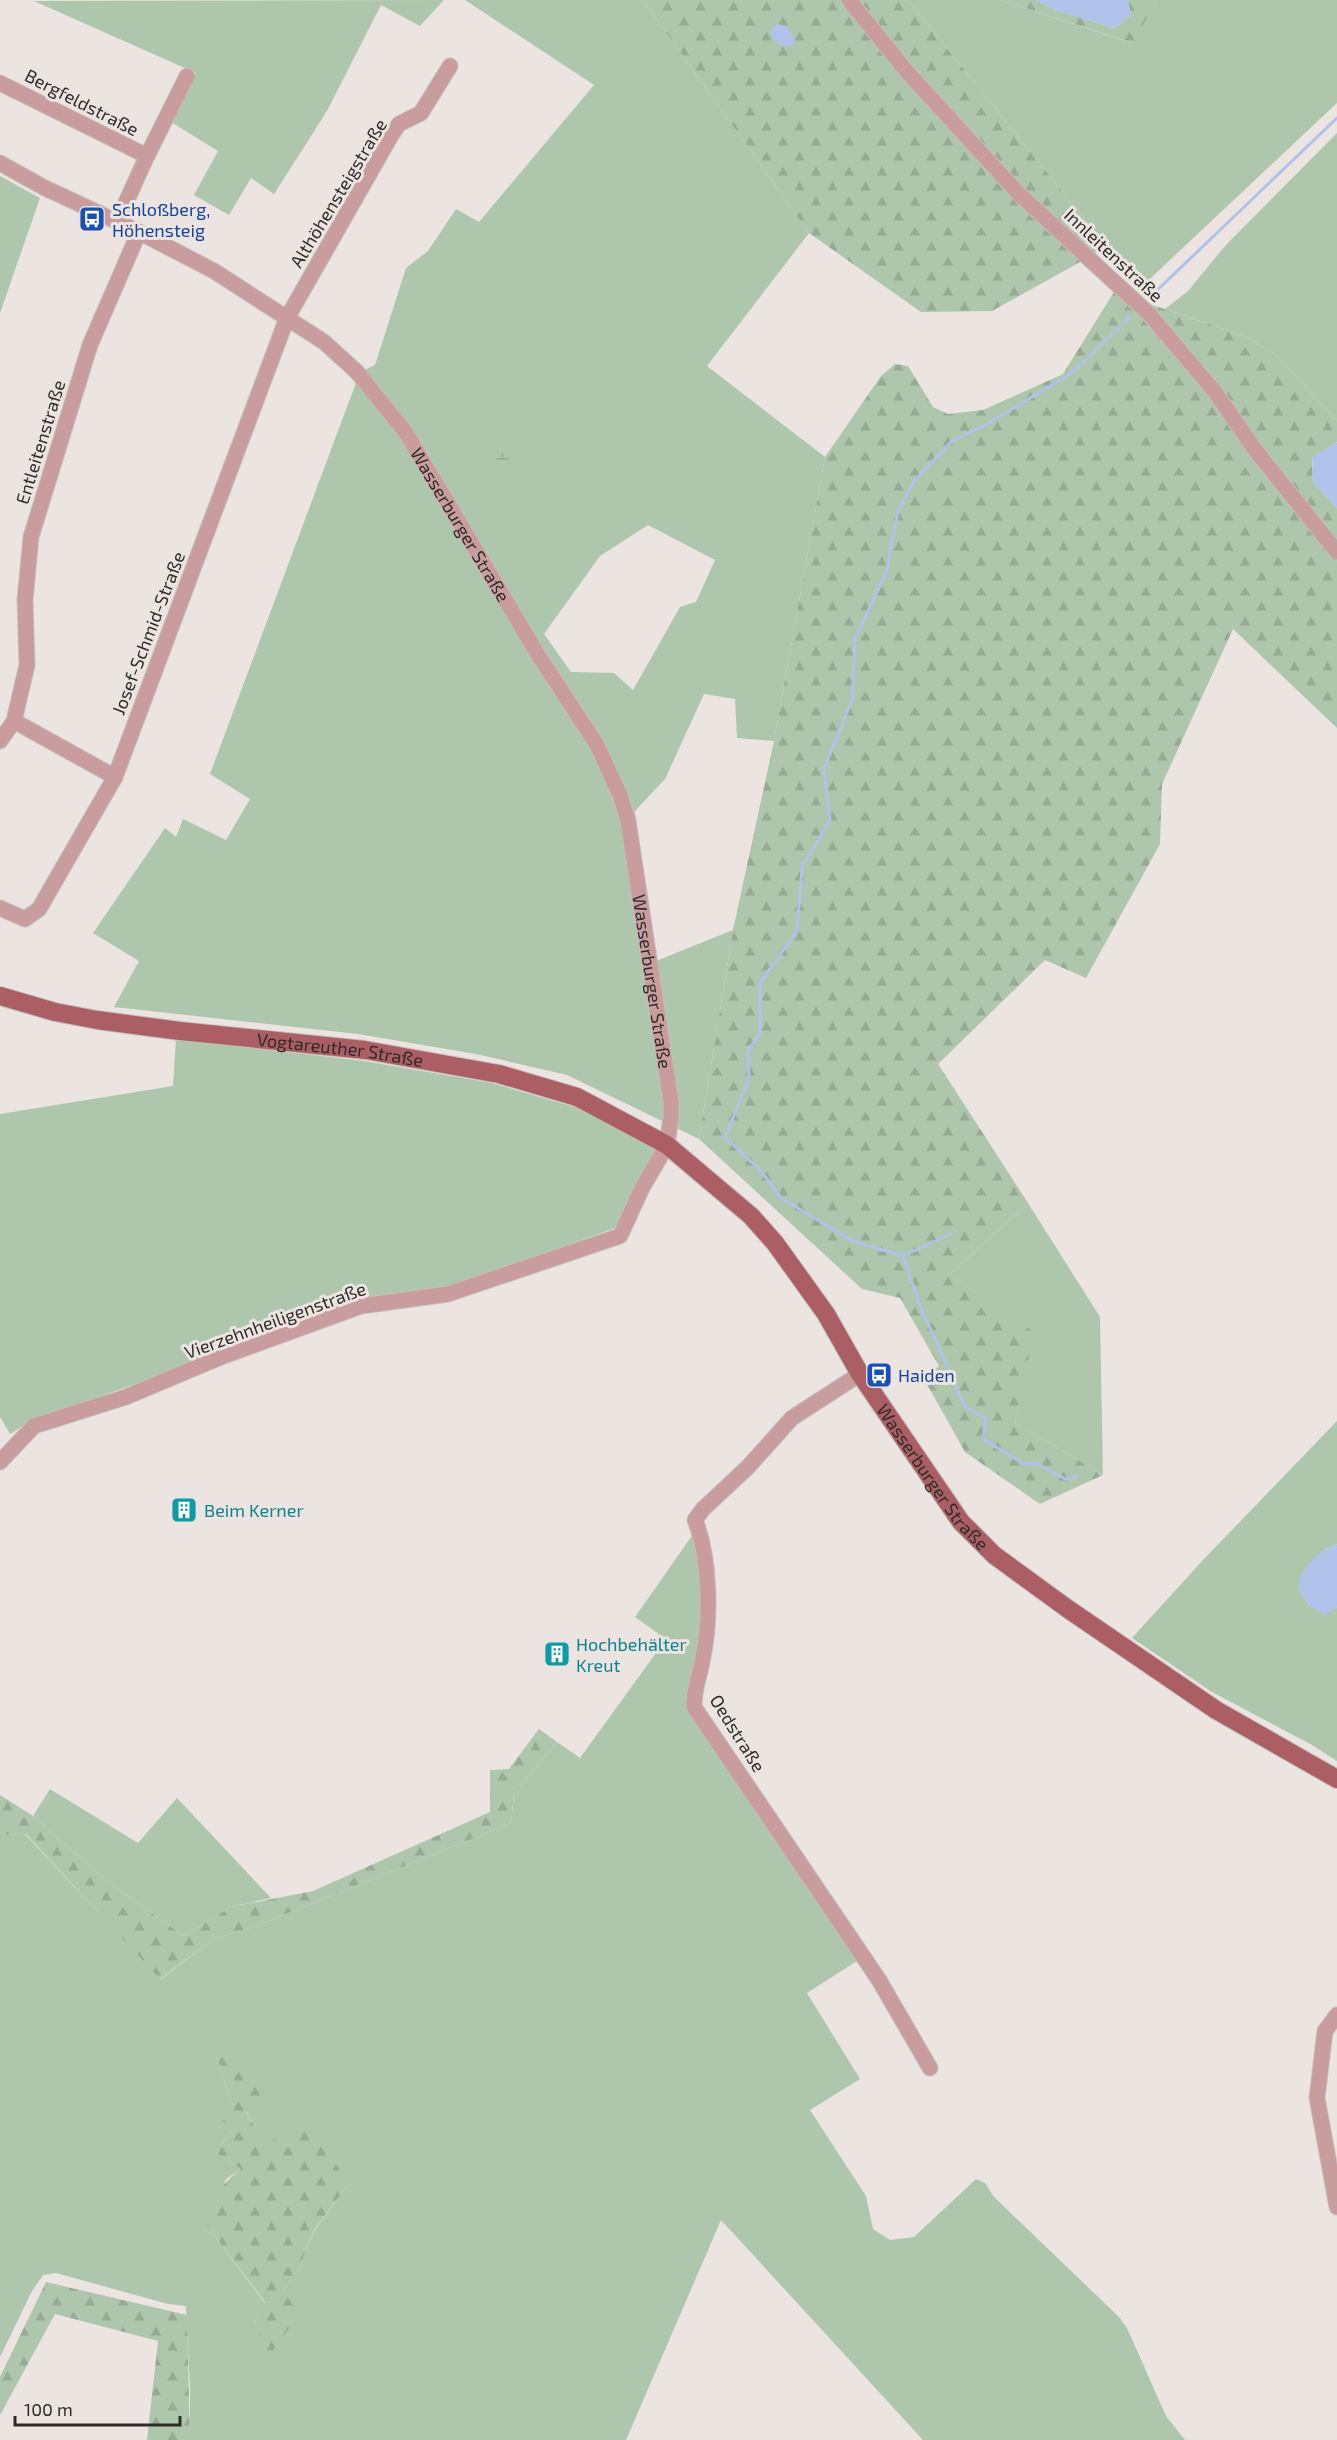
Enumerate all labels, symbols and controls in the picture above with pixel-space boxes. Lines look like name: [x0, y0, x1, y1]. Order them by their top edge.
street label: Bergfeldstraße: [21, 64, 143, 140]
street label: Althöhensteigstraße: [285, 115, 391, 271]
place label: Schloßberg, Höhensteig: [112, 198, 210, 241]
bus stop icon: Schloßberg, Höhensteig: [77, 204, 107, 234]
street label: Innleitenstraße: [1060, 204, 1168, 306]
street label: Entleitenstraße: [11, 377, 69, 507]
street label: Wasserburger Straße: [406, 443, 515, 606]
street label: Josef-Schmid-Straße: [107, 548, 189, 718]
street label: Wasserburger Straße: [628, 893, 677, 1070]
street label: Vogtareuther Straße: [256, 1028, 425, 1071]
street label: Vierzehnheiligenstraße: [181, 1277, 369, 1363]
bus stop icon: Haiden: [864, 1360, 894, 1390]
place label: Haiden: [898, 1364, 955, 1386]
street label: Wasserburger Straße: [873, 1399, 994, 1555]
building icon: Beim Kerner: [169, 1495, 199, 1525]
place label: Beim Kerner: [204, 1499, 304, 1521]
place label: Hochbehälter Kreut: [576, 1633, 687, 1676]
building icon: Hochbehälter Kreut: [542, 1639, 572, 1669]
street label: Oedstraße: [706, 1690, 770, 1776]
scale bar: [15, 2389, 180, 2427]
text: 100 m: [24, 2398, 73, 2420]

